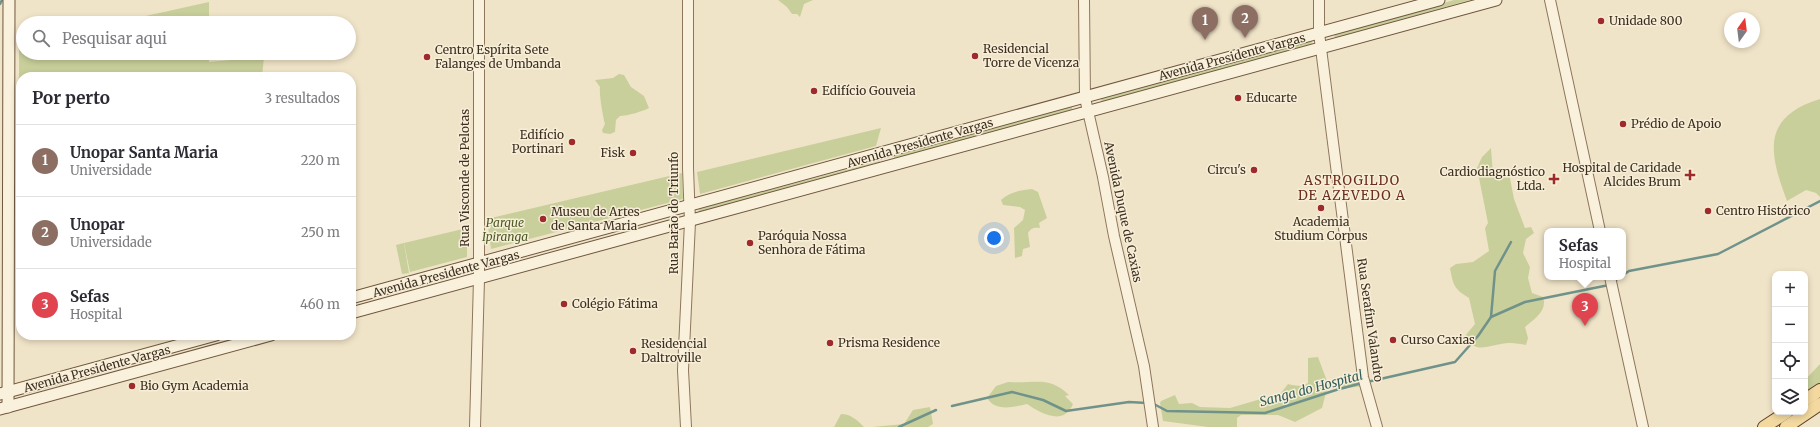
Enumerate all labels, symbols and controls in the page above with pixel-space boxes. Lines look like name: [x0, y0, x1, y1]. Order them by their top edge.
pin: 2: [1232, 5, 1258, 38]
pin: 1: [1192, 7, 1218, 40]
north arrow: [1724, 12, 1760, 48]
place label: Unidade 800: [1609, 13, 1683, 28]
search box: [16, 16, 356, 60]
marker: Unidade 800: [1596, 16, 1606, 26]
icon: search: [30, 27, 52, 49]
text: Pesquisar aqui: [62, 29, 167, 48]
street label: Avenida Presidente Vargas: [1156, 30, 1307, 84]
place label: Residencial Torre de Vicenza: [983, 41, 1080, 70]
place label: Centro Espírita Sete Falanges de Umbanda: [435, 42, 561, 71]
marker: Residencial Torre de Vicenza: [970, 51, 980, 61]
marker: Centro Espírita Sete Falanges de Umbanda: [422, 52, 432, 62]
place label: Edifício Gouveia: [822, 83, 916, 98]
marker: Edifício Gouveia: [809, 86, 819, 96]
text: Por perto: [32, 87, 110, 109]
text: 3 resultados: [265, 90, 340, 107]
place label: Educarte: [1246, 90, 1297, 105]
marker: Educarte: [1233, 93, 1243, 103]
street label: Rua Visconde de Pelotas: [457, 109, 472, 247]
street label: Avenida Presidente Vargas: [844, 114, 995, 171]
place label: Prédio de Apoio: [1631, 116, 1721, 131]
marker: Prédio de Apoio: [1618, 119, 1628, 129]
place label: Edifício Portinari: [512, 127, 564, 156]
marker: Edifício Portinari: [567, 137, 577, 147]
street label: Avenida Duque de Caxias: [1101, 139, 1146, 284]
text: Unopar Santa Maria: [70, 143, 218, 162]
place label: Fisk: [601, 145, 625, 160]
marker: Fisk: [628, 148, 638, 158]
text: 1: [42, 152, 48, 169]
text: 220 m: [301, 152, 340, 169]
street label: Rua Barão do Triunfo: [666, 152, 681, 274]
place label: Hospital de Caridade Alcides Brum: [1562, 160, 1681, 189]
text: Universidade: [70, 162, 152, 179]
place label: Circu's: [1207, 162, 1246, 177]
place label: Cardiodiagnóstico Ltda.: [1440, 164, 1545, 193]
marker: Circu's: [1249, 165, 1259, 175]
marker: Hospital de Caridade Alcides Brum: [1684, 169, 1696, 181]
district label: ASTROGILDO DE AZEVEDO A: [1298, 172, 1406, 204]
marker: Cardiodiagnóstico Ltda.: [1548, 173, 1560, 185]
marker: Academia Studium Corpus: [1316, 203, 1326, 213]
place label: Centro Histórico: [1716, 203, 1810, 218]
place label: Museu de Artes de Santa Maria: [551, 204, 640, 233]
marker: Centro Histórico: [1703, 206, 1713, 216]
marker: Museu de Artes de Santa Maria: [538, 214, 548, 224]
place label: Academia Studium Corpus: [1274, 214, 1368, 243]
text: Unopar: [70, 215, 125, 234]
park label: Parque Ipiranga: [482, 215, 528, 244]
text: 2: [41, 224, 49, 241]
text: 250 m: [301, 224, 340, 241]
place label: Paróquia Nossa Senhora de Fátima: [758, 228, 866, 257]
your location: [984, 228, 1004, 248]
popup: [1544, 228, 1626, 280]
text: Universidade: [70, 234, 152, 251]
text: Sefas: [1559, 236, 1598, 255]
marker: Paróquia Nossa Senhora de Fátima: [745, 238, 755, 248]
street label: Avenida Presidente Vargas: [370, 247, 521, 301]
text: Hospital: [1559, 255, 1611, 272]
street label: Rua Serafim Valandro: [1354, 257, 1387, 383]
map controls: [1772, 271, 1808, 415]
button: +: [1772, 271, 1808, 307]
text: Sefas: [70, 287, 109, 306]
pin: 3: [1572, 293, 1598, 326]
text: 3: [41, 296, 49, 313]
text: 460 m: [300, 296, 340, 313]
place label: Colégio Fátima: [572, 296, 658, 311]
marker: Colégio Fátima: [559, 299, 569, 309]
text: Hospital: [70, 306, 122, 323]
button: −: [1772, 307, 1808, 343]
place label: Curso Caxias: [1401, 332, 1475, 347]
place label: Prisma Residence: [838, 335, 940, 350]
marker: Curso Caxias: [1388, 335, 1398, 345]
place label: Residencial Daltroville: [641, 336, 707, 365]
marker: Prisma Residence: [825, 338, 835, 348]
street label: Avenida Presidente Vargas: [21, 342, 172, 396]
button: locate: [1772, 343, 1808, 379]
marker: Residencial Daltroville: [628, 346, 638, 356]
water label: Sanga do Hospital: [1258, 366, 1365, 410]
place label: Bio Gym Academia: [140, 378, 249, 393]
button: layers: [1772, 379, 1808, 415]
marker: Bio Gym Academia: [127, 381, 137, 391]

